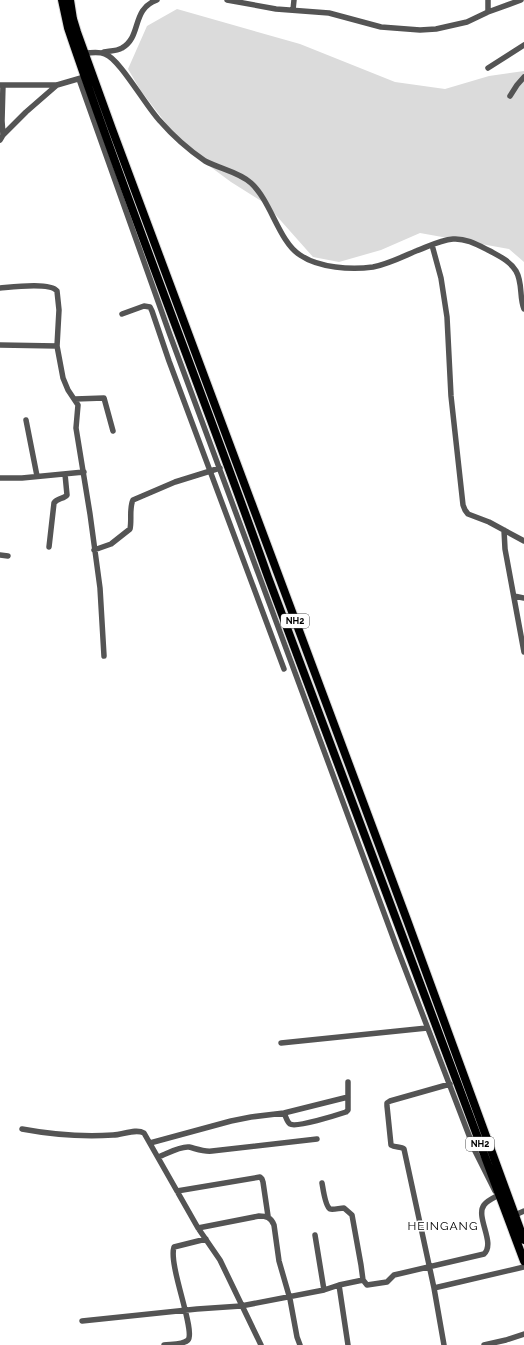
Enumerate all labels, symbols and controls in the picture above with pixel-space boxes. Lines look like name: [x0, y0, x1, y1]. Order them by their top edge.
road number: NH2: [281, 614, 309, 628]
road number: NH2: [466, 1137, 494, 1151]
district label: HEINGANG: [408, 1219, 478, 1233]

